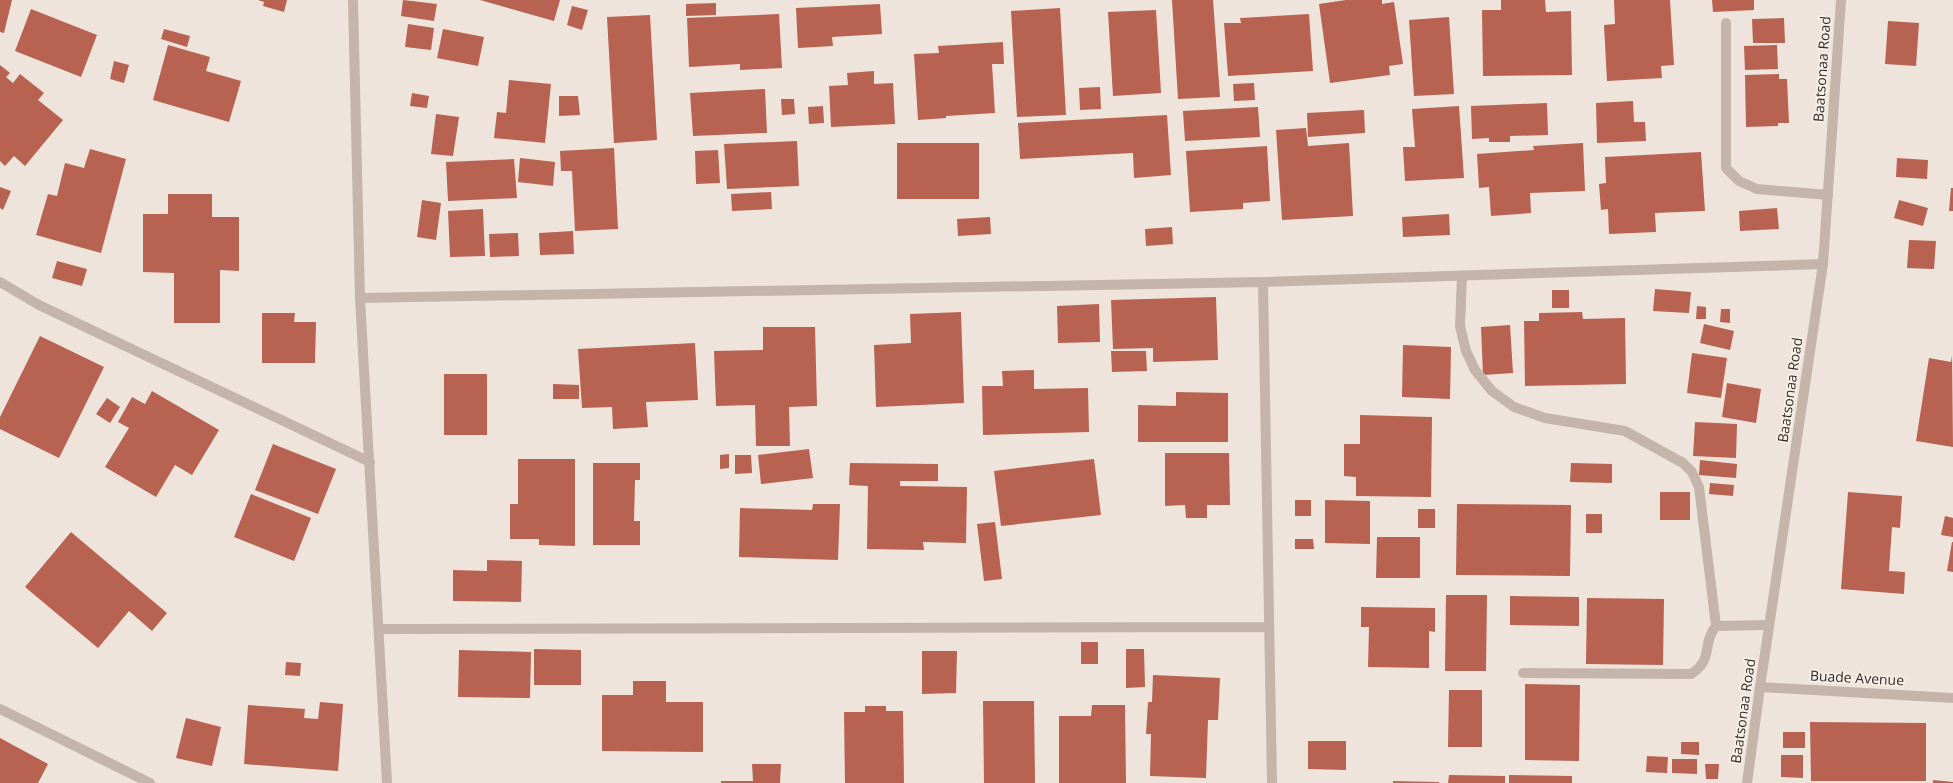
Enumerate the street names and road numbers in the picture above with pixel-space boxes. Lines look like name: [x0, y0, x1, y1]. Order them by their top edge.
street label: Baatsonaa Road: [1808, 15, 1835, 122]
street label: Baatsonaa Road: [1773, 336, 1806, 444]
street label: Baatsonaa Road: [1726, 657, 1759, 765]
street label: Buade Avenue: [1809, 666, 1905, 689]

